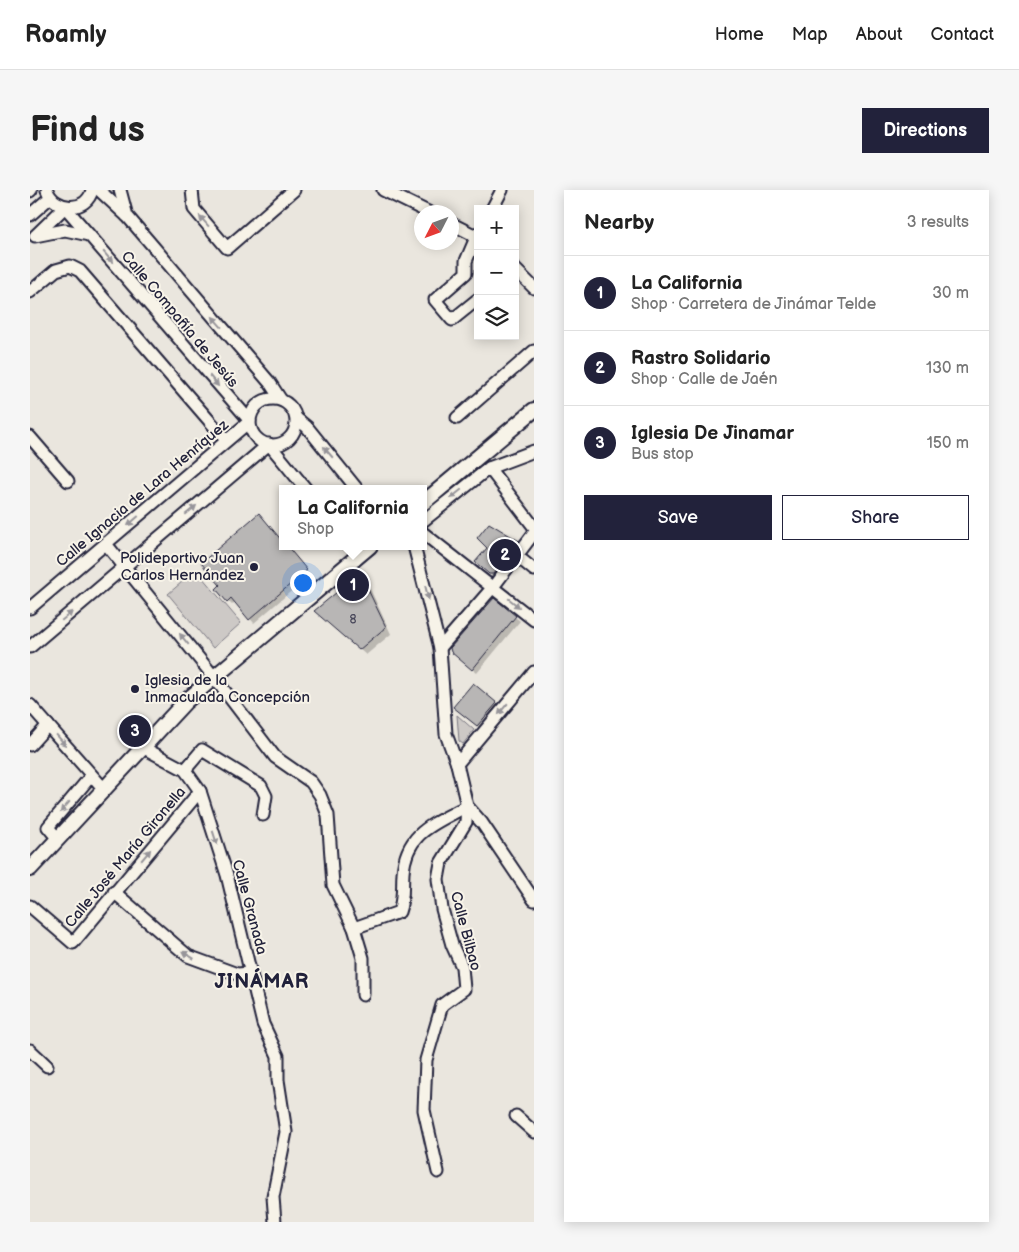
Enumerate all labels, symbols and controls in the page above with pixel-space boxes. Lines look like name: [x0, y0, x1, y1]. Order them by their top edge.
text: Roamly: [25, 20, 106, 49]
text: Home: [715, 24, 764, 45]
text: Map: [792, 24, 828, 45]
text: About: [856, 24, 903, 45]
text: Contact: [931, 24, 994, 45]
button: Directions: [862, 108, 989, 153]
text: Find us: [30, 109, 145, 152]
north arrow: [414, 205, 459, 250]
map controls: [474, 205, 519, 340]
button: +: [474, 205, 519, 250]
text: Nearby: [584, 210, 654, 235]
text: 3 results: [907, 213, 969, 232]
one-way arrow: [199, 215, 210, 228]
street label: Calle Compañía de Jesús: [117, 247, 243, 392]
button: −: [474, 250, 519, 295]
one-way arrow: [103, 251, 114, 264]
text: La California: [631, 272, 743, 295]
text: 1: [597, 284, 603, 303]
text: 30 m: [932, 284, 969, 303]
button: layers: [474, 295, 519, 340]
text: Shop · Carretera de Jinámar Telde: [631, 295, 876, 314]
one-way arrow: [212, 315, 223, 328]
text: Rastro Solidario: [631, 347, 771, 370]
text: 2: [595, 359, 605, 378]
text: 130 m: [926, 359, 969, 378]
text: Shop · Calle de Jaén: [631, 370, 777, 389]
one-way arrow: [208, 375, 219, 388]
street label: Calle Ignacia de Lara Henríquez: [52, 415, 233, 571]
text: Iglesia De Jinamar: [631, 422, 794, 445]
text: 3: [595, 434, 605, 453]
text: 150 m: [927, 434, 969, 453]
text: Bus stop: [631, 445, 694, 464]
one-way arrow: [323, 446, 334, 458]
popup: [279, 485, 427, 550]
one-way arrow: [450, 489, 463, 500]
button: Save: [584, 495, 772, 540]
button: Share: [782, 495, 969, 540]
text: La California: [297, 497, 409, 520]
one-way arrow: [184, 505, 197, 516]
one-way arrow: [126, 515, 139, 526]
text: Shop: [297, 520, 334, 539]
pin: 2: [489, 536, 521, 574]
place label: Polideportivo Juan Carlos Hernández: [120, 549, 245, 585]
marker: Polideportivo Juan Carlos Hernández: [248, 561, 260, 573]
pin: 1: [337, 566, 369, 604]
your location: [290, 570, 316, 596]
one-way arrow: [424, 586, 432, 601]
one-way arrow: [507, 598, 520, 609]
one-way arrow: [61, 610, 74, 621]
house number: 8: [350, 612, 357, 627]
one-way arrow: [178, 633, 189, 646]
place label: Iglesia de la Inmaculada Concepción: [145, 671, 310, 707]
marker: Iglesia de la Inmaculada Concepción: [129, 683, 141, 695]
one-way arrow: [497, 703, 508, 716]
pin: 3: [119, 712, 151, 750]
one-way arrow: [55, 733, 66, 746]
street label: Calle José María Gironella: [61, 783, 190, 932]
one-way arrow: [59, 801, 70, 814]
one-way arrow: [212, 830, 219, 845]
one-way arrow: [140, 849, 151, 862]
street label: Calle Granada: [228, 858, 271, 957]
street label: Calle Bilbao: [446, 889, 485, 973]
one-way arrow: [181, 951, 196, 959]
district label: JINÁMAR: [214, 967, 310, 994]

